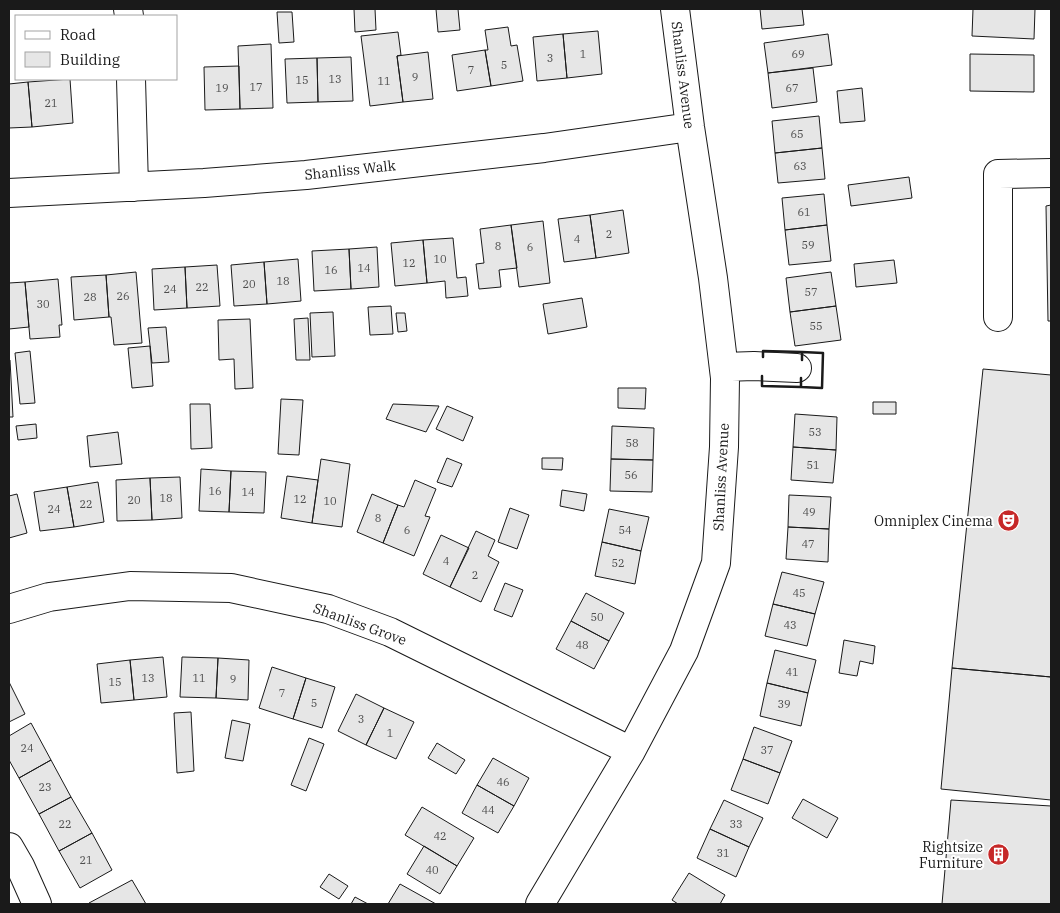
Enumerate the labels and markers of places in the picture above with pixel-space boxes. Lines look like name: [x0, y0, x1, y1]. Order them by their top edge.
theatre icon: Omniplex Cinema: [997, 509, 1021, 533]
place label: Omniplex Cinema: [874, 512, 993, 530]
place label: Rightsize Furniture: [919, 838, 983, 872]
building icon: Rightsize Furniture: [987, 843, 1011, 867]

